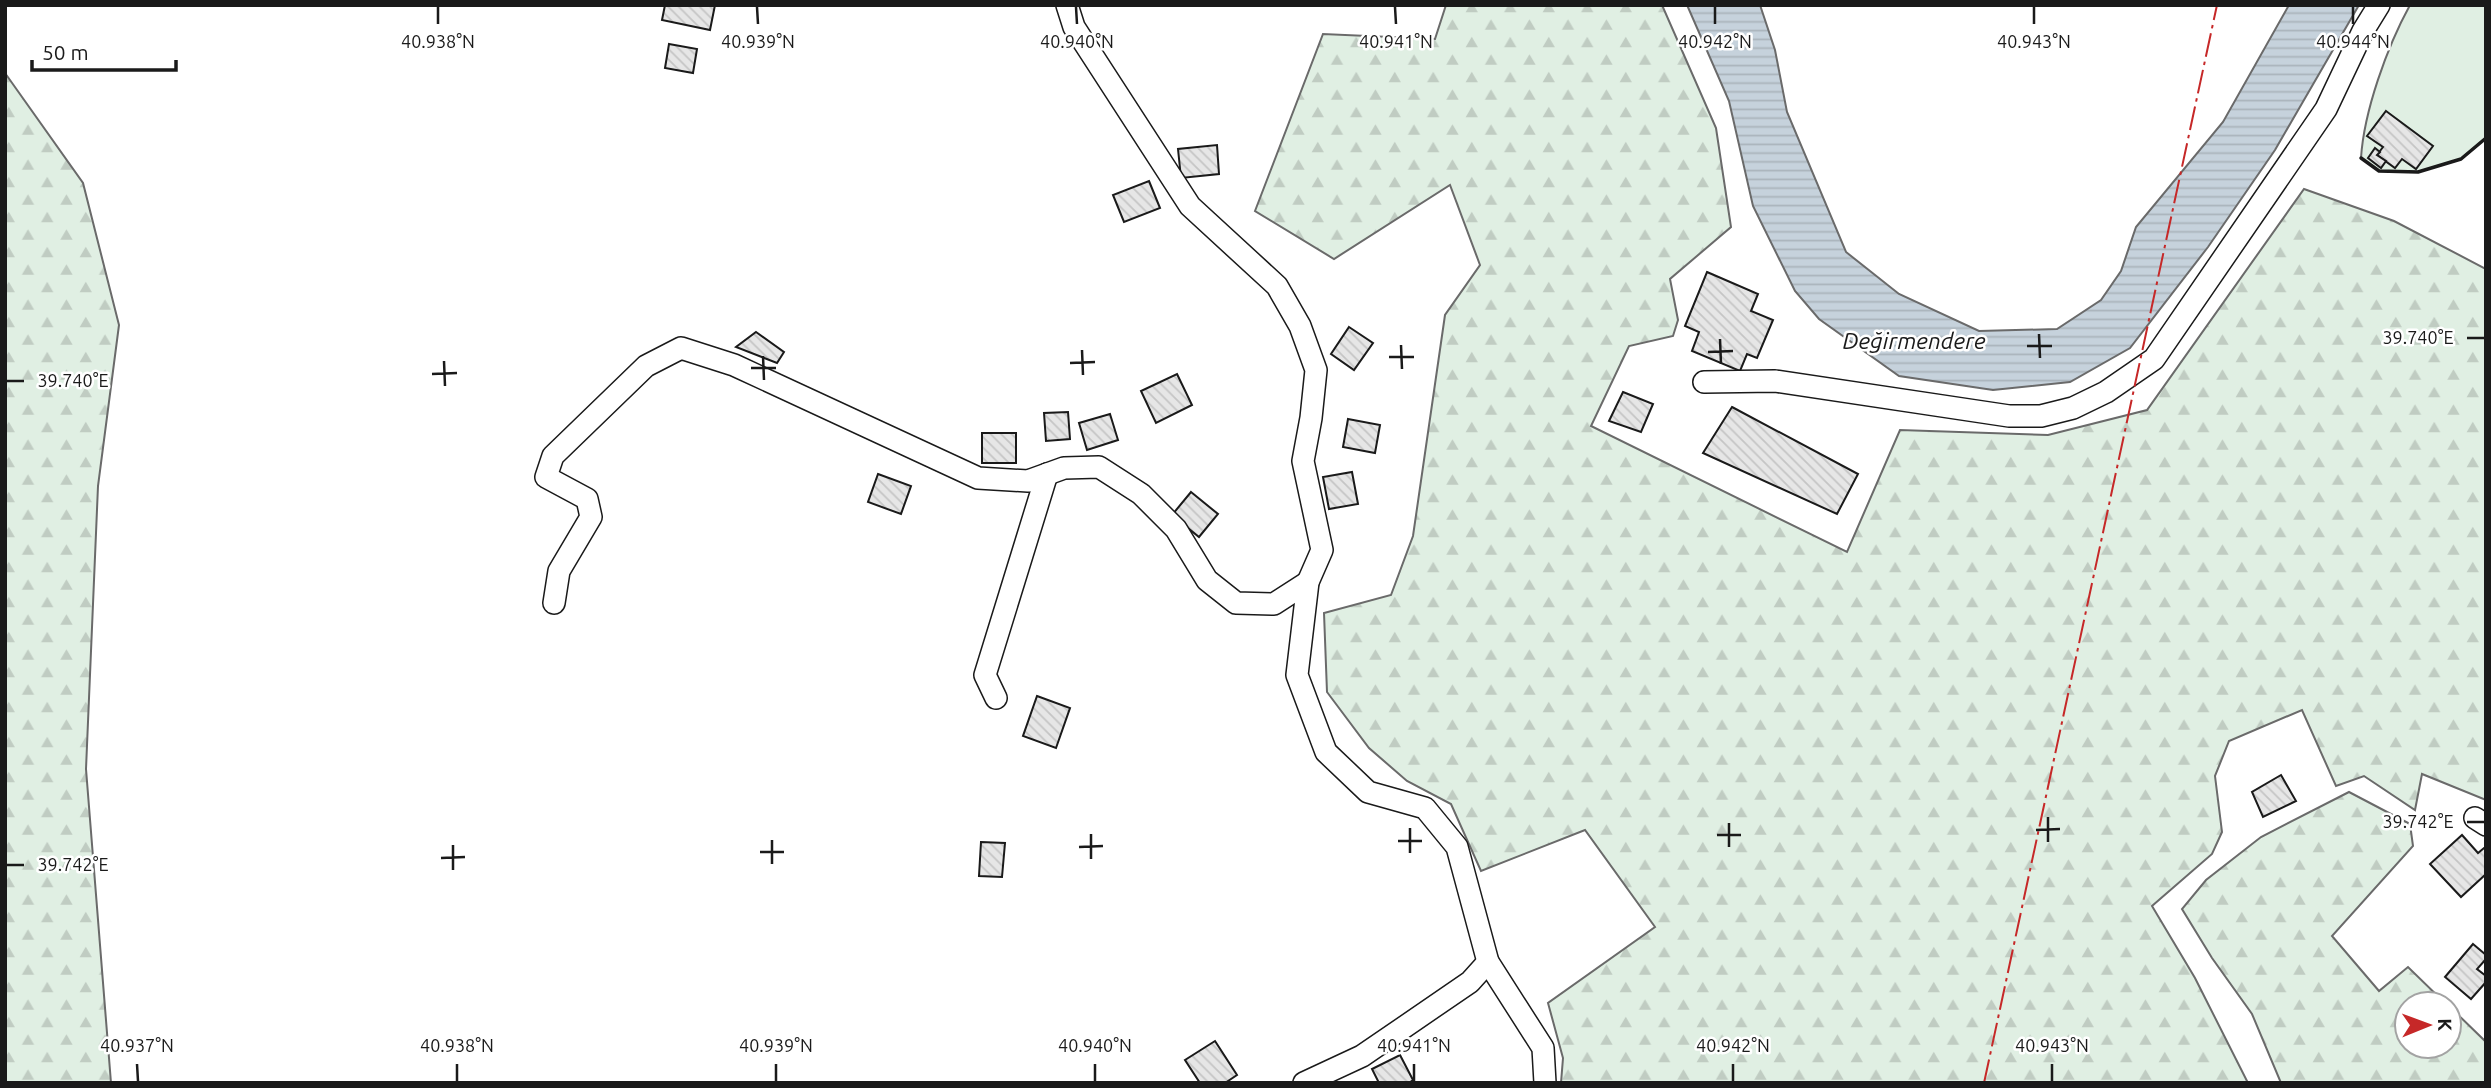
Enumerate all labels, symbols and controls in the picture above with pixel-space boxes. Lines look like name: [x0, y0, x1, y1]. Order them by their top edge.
scale bar: [32, 28, 175, 72]
text: 40.938°N: [401, 31, 475, 51]
text: 40.939°N: [721, 31, 795, 51]
text: 40.940°N: [1040, 31, 1114, 51]
text: 40.941°N: [1359, 31, 1433, 51]
text: 40.942°N: [1678, 31, 1752, 51]
text: 40.943°N: [1997, 31, 2071, 51]
text: 40.944°N: [2316, 31, 2390, 51]
text: 50 m: [42, 40, 89, 64]
text: 39.740°E: [2382, 327, 2454, 347]
water label: Değirmendere: [1842, 328, 1986, 353]
text: 39.740°E: [37, 370, 109, 390]
text: 39.742°E: [2382, 811, 2454, 831]
text: 39.742°E: [37, 854, 109, 874]
north arrow: [2393, 990, 2463, 1060]
text: K: [2434, 1018, 2456, 1032]
text: 40.937°N: [100, 1035, 174, 1055]
text: 40.938°N: [420, 1035, 494, 1055]
text: 40.939°N: [739, 1035, 813, 1055]
text: 40.940°N: [1058, 1035, 1132, 1055]
text: 40.941°N: [1377, 1035, 1451, 1055]
text: 40.942°N: [1696, 1035, 1770, 1055]
text: 40.943°N: [2015, 1035, 2089, 1055]

